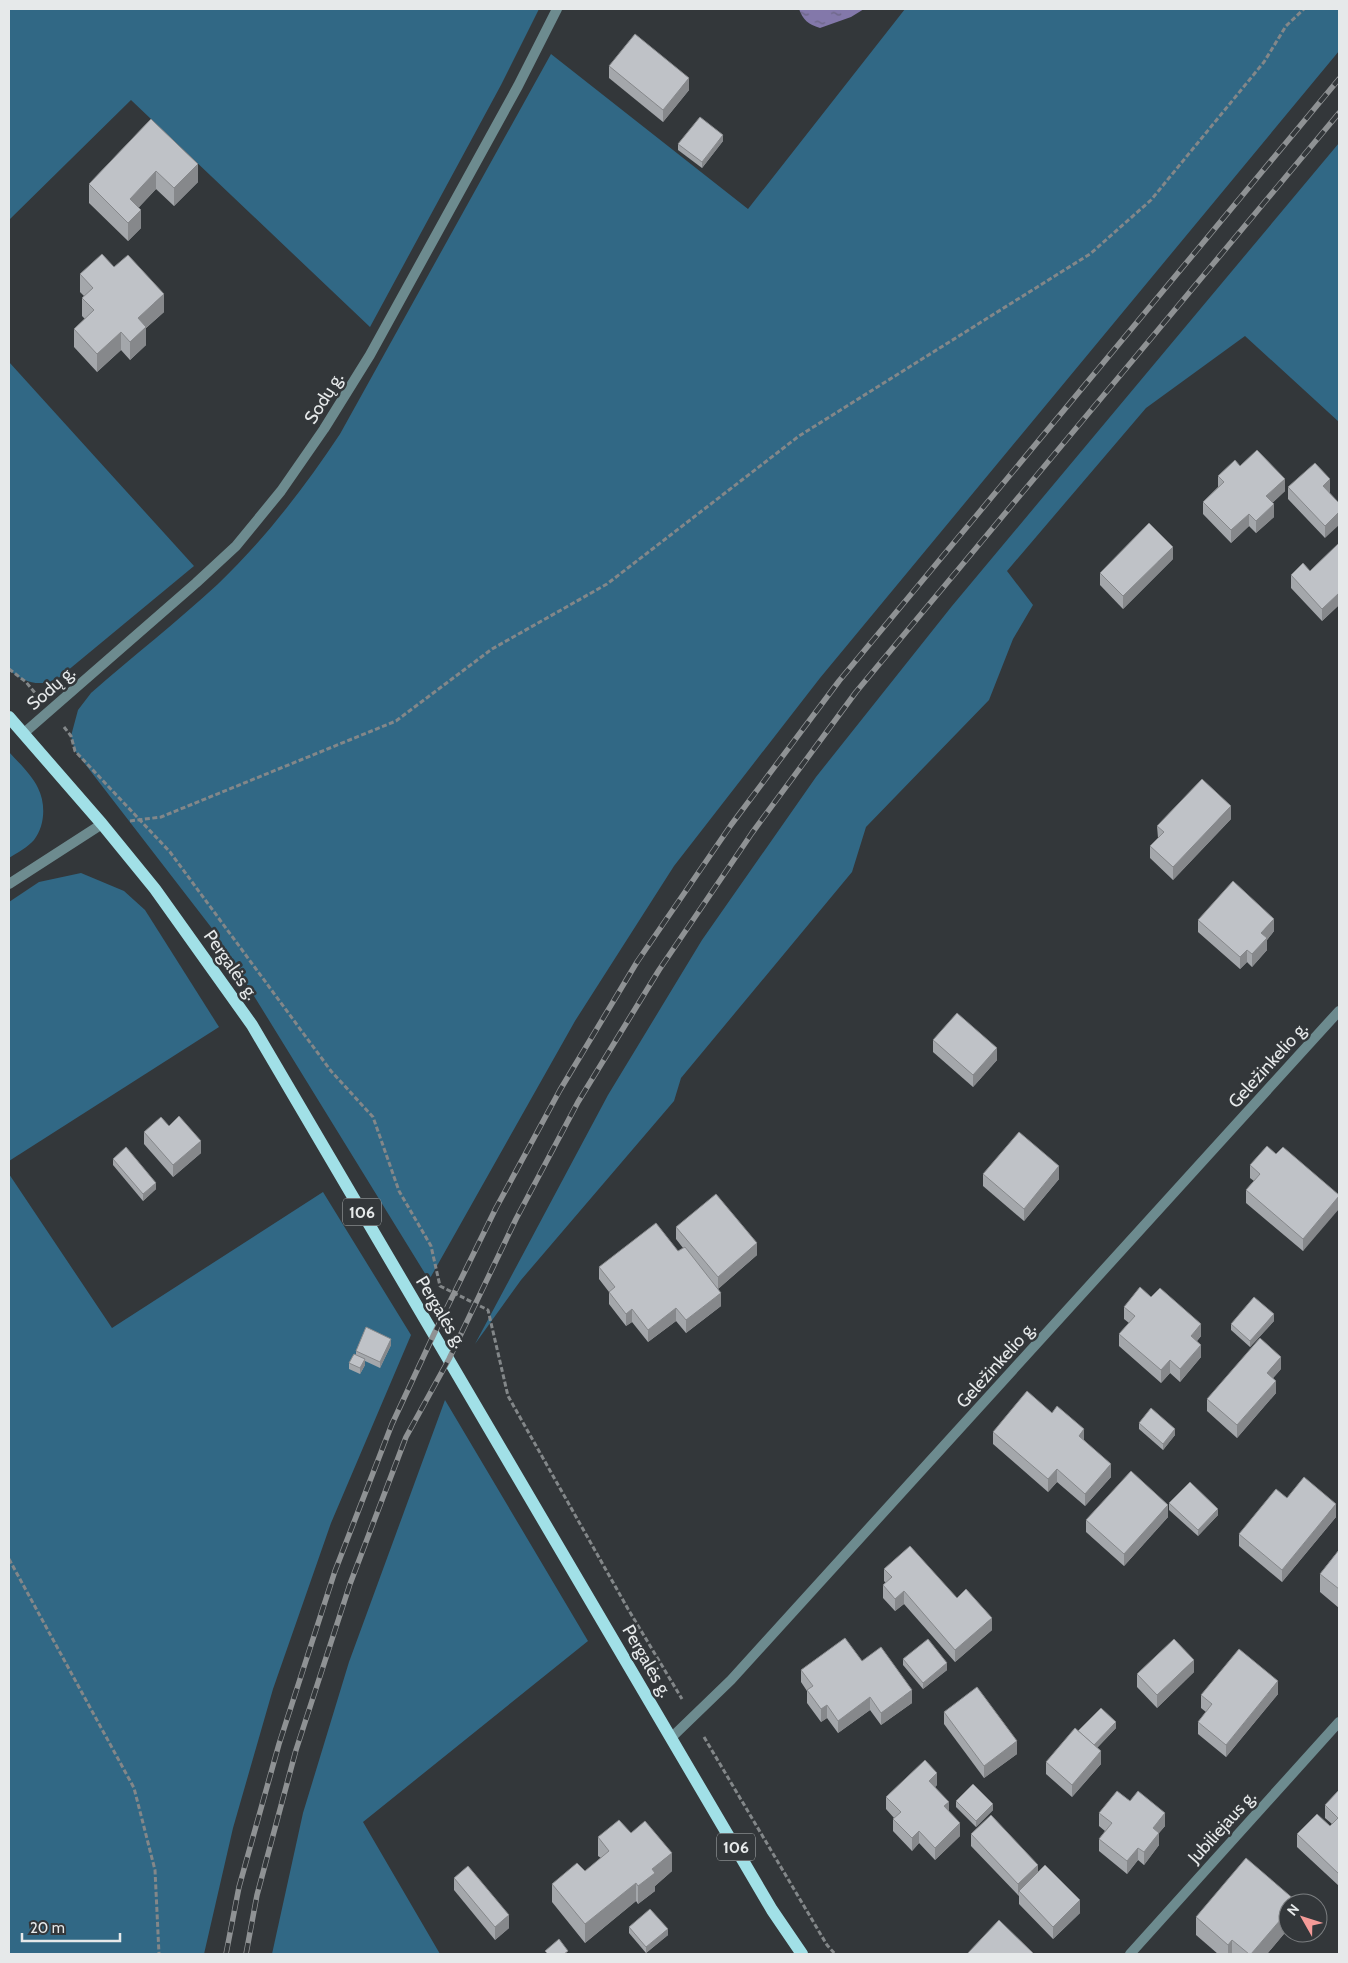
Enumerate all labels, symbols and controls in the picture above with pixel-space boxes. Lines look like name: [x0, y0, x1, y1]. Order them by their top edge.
street label: Sodų g.: [300, 368, 348, 428]
street label: Sodų g.: [22, 661, 80, 715]
street label: Pergalės g.: [199, 926, 263, 1004]
street label: Geležinkelio g.: [1224, 1017, 1312, 1113]
road number: 106: [343, 1198, 381, 1226]
street label: Pergalės g.: [411, 1272, 471, 1352]
street label: Geležinkelio g.: [952, 1317, 1040, 1413]
street label: Pergalės g.: [617, 1621, 677, 1701]
street label: Jubiliejaus g.: [1183, 1786, 1261, 1869]
road number: 106: [717, 1834, 755, 1860]
north arrow: [1278, 1893, 1328, 1943]
text: N: [1283, 1900, 1303, 1919]
scale bar: [22, 1910, 120, 1942]
text: 20 m: [30, 1919, 65, 1937]

